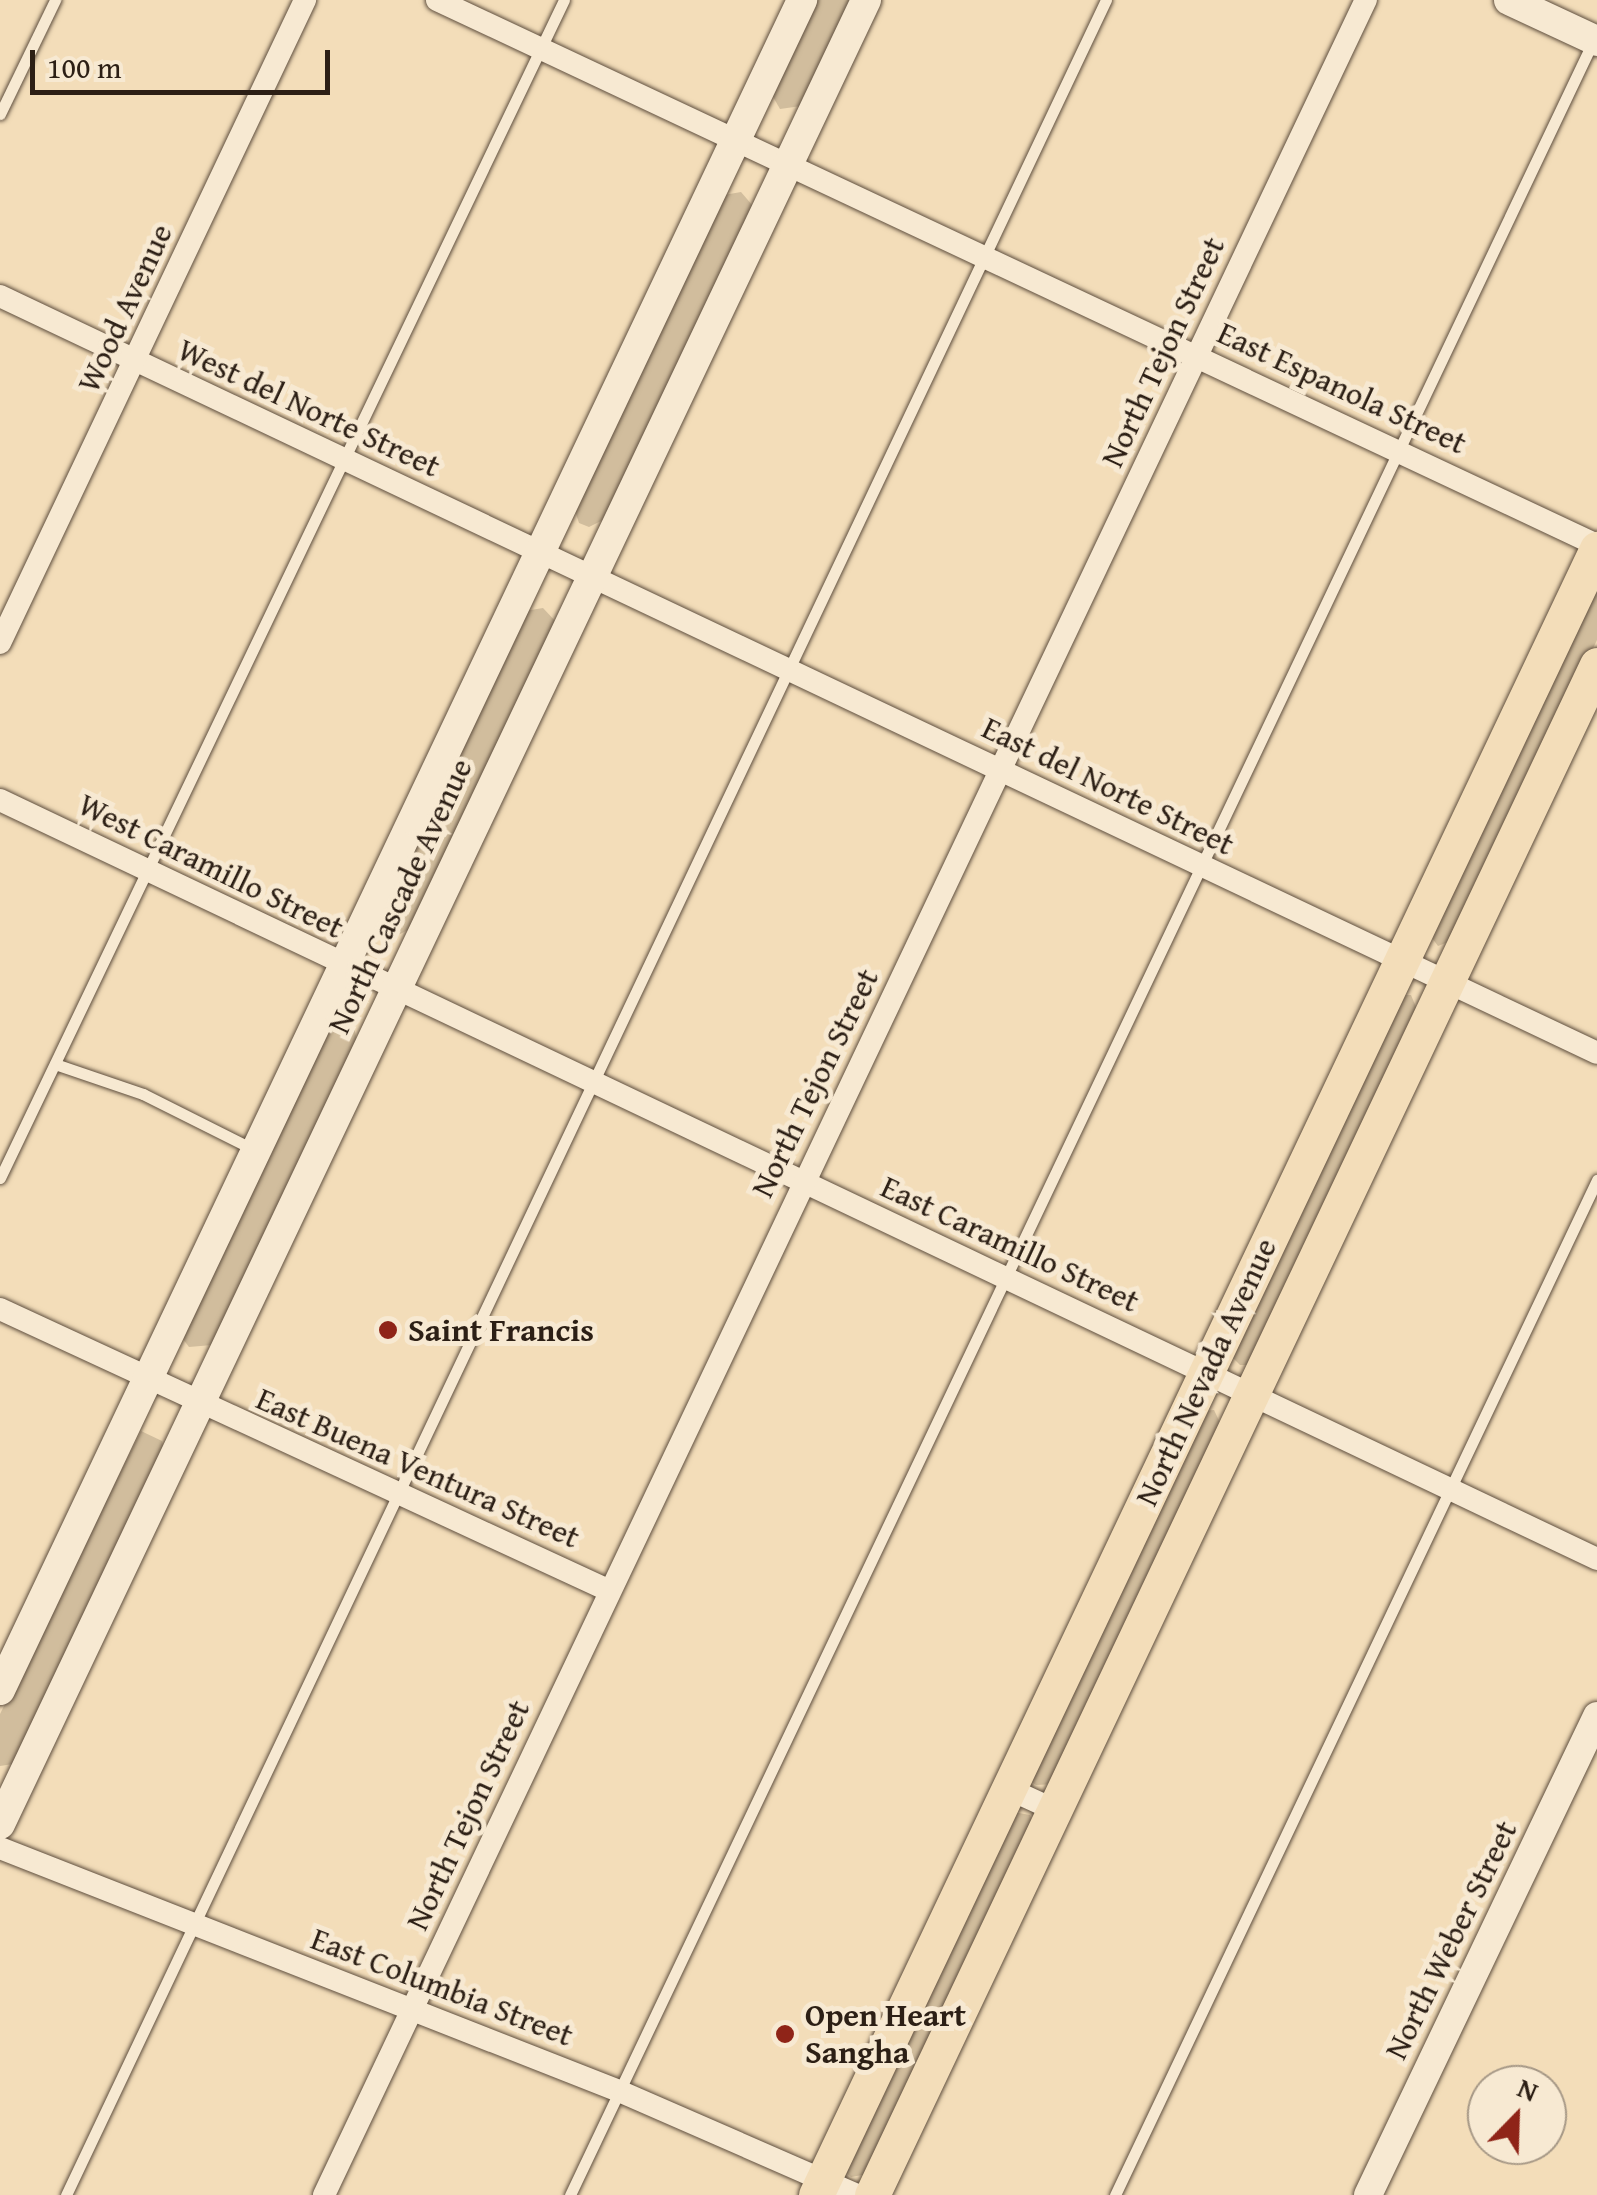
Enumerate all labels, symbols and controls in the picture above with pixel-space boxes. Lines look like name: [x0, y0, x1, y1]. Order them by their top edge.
scale bar: [35, 30, 335, 92]
text: 100 m: [47, 45, 121, 89]
street label: Wood Avenue: [69, 218, 181, 398]
street label: North Tejon Street: [1093, 231, 1233, 473]
street label: East Espanola Street: [1212, 314, 1472, 462]
street label: West del Norte Street: [172, 330, 446, 486]
street label: East del Norte Street: [976, 708, 1240, 864]
street label: North Cascade Avenue: [319, 753, 481, 1039]
street label: West Caramillo Street: [72, 785, 350, 947]
street label: North Tejon Street: [743, 963, 887, 1203]
street label: East Caramillo Street: [875, 1167, 1145, 1321]
street label: North Nevada Avenue: [1127, 1232, 1285, 1512]
place label: Saint Francis: [408, 1311, 594, 1349]
marker: Saint Francis: [377, 1319, 399, 1341]
street label: East Buena Ventura Street: [250, 1379, 586, 1557]
street label: North Tejon Street: [398, 1694, 538, 1936]
street label: North Weber Street: [1377, 1815, 1525, 2065]
street label: East Columbia Street: [306, 1919, 578, 2055]
place label: Open Heart Sangha: [805, 1997, 966, 2072]
marker: Open Heart Sangha: [774, 2023, 796, 2045]
north arrow: [1467, 2065, 1567, 2165]
text: N: [1512, 2066, 1545, 2111]

